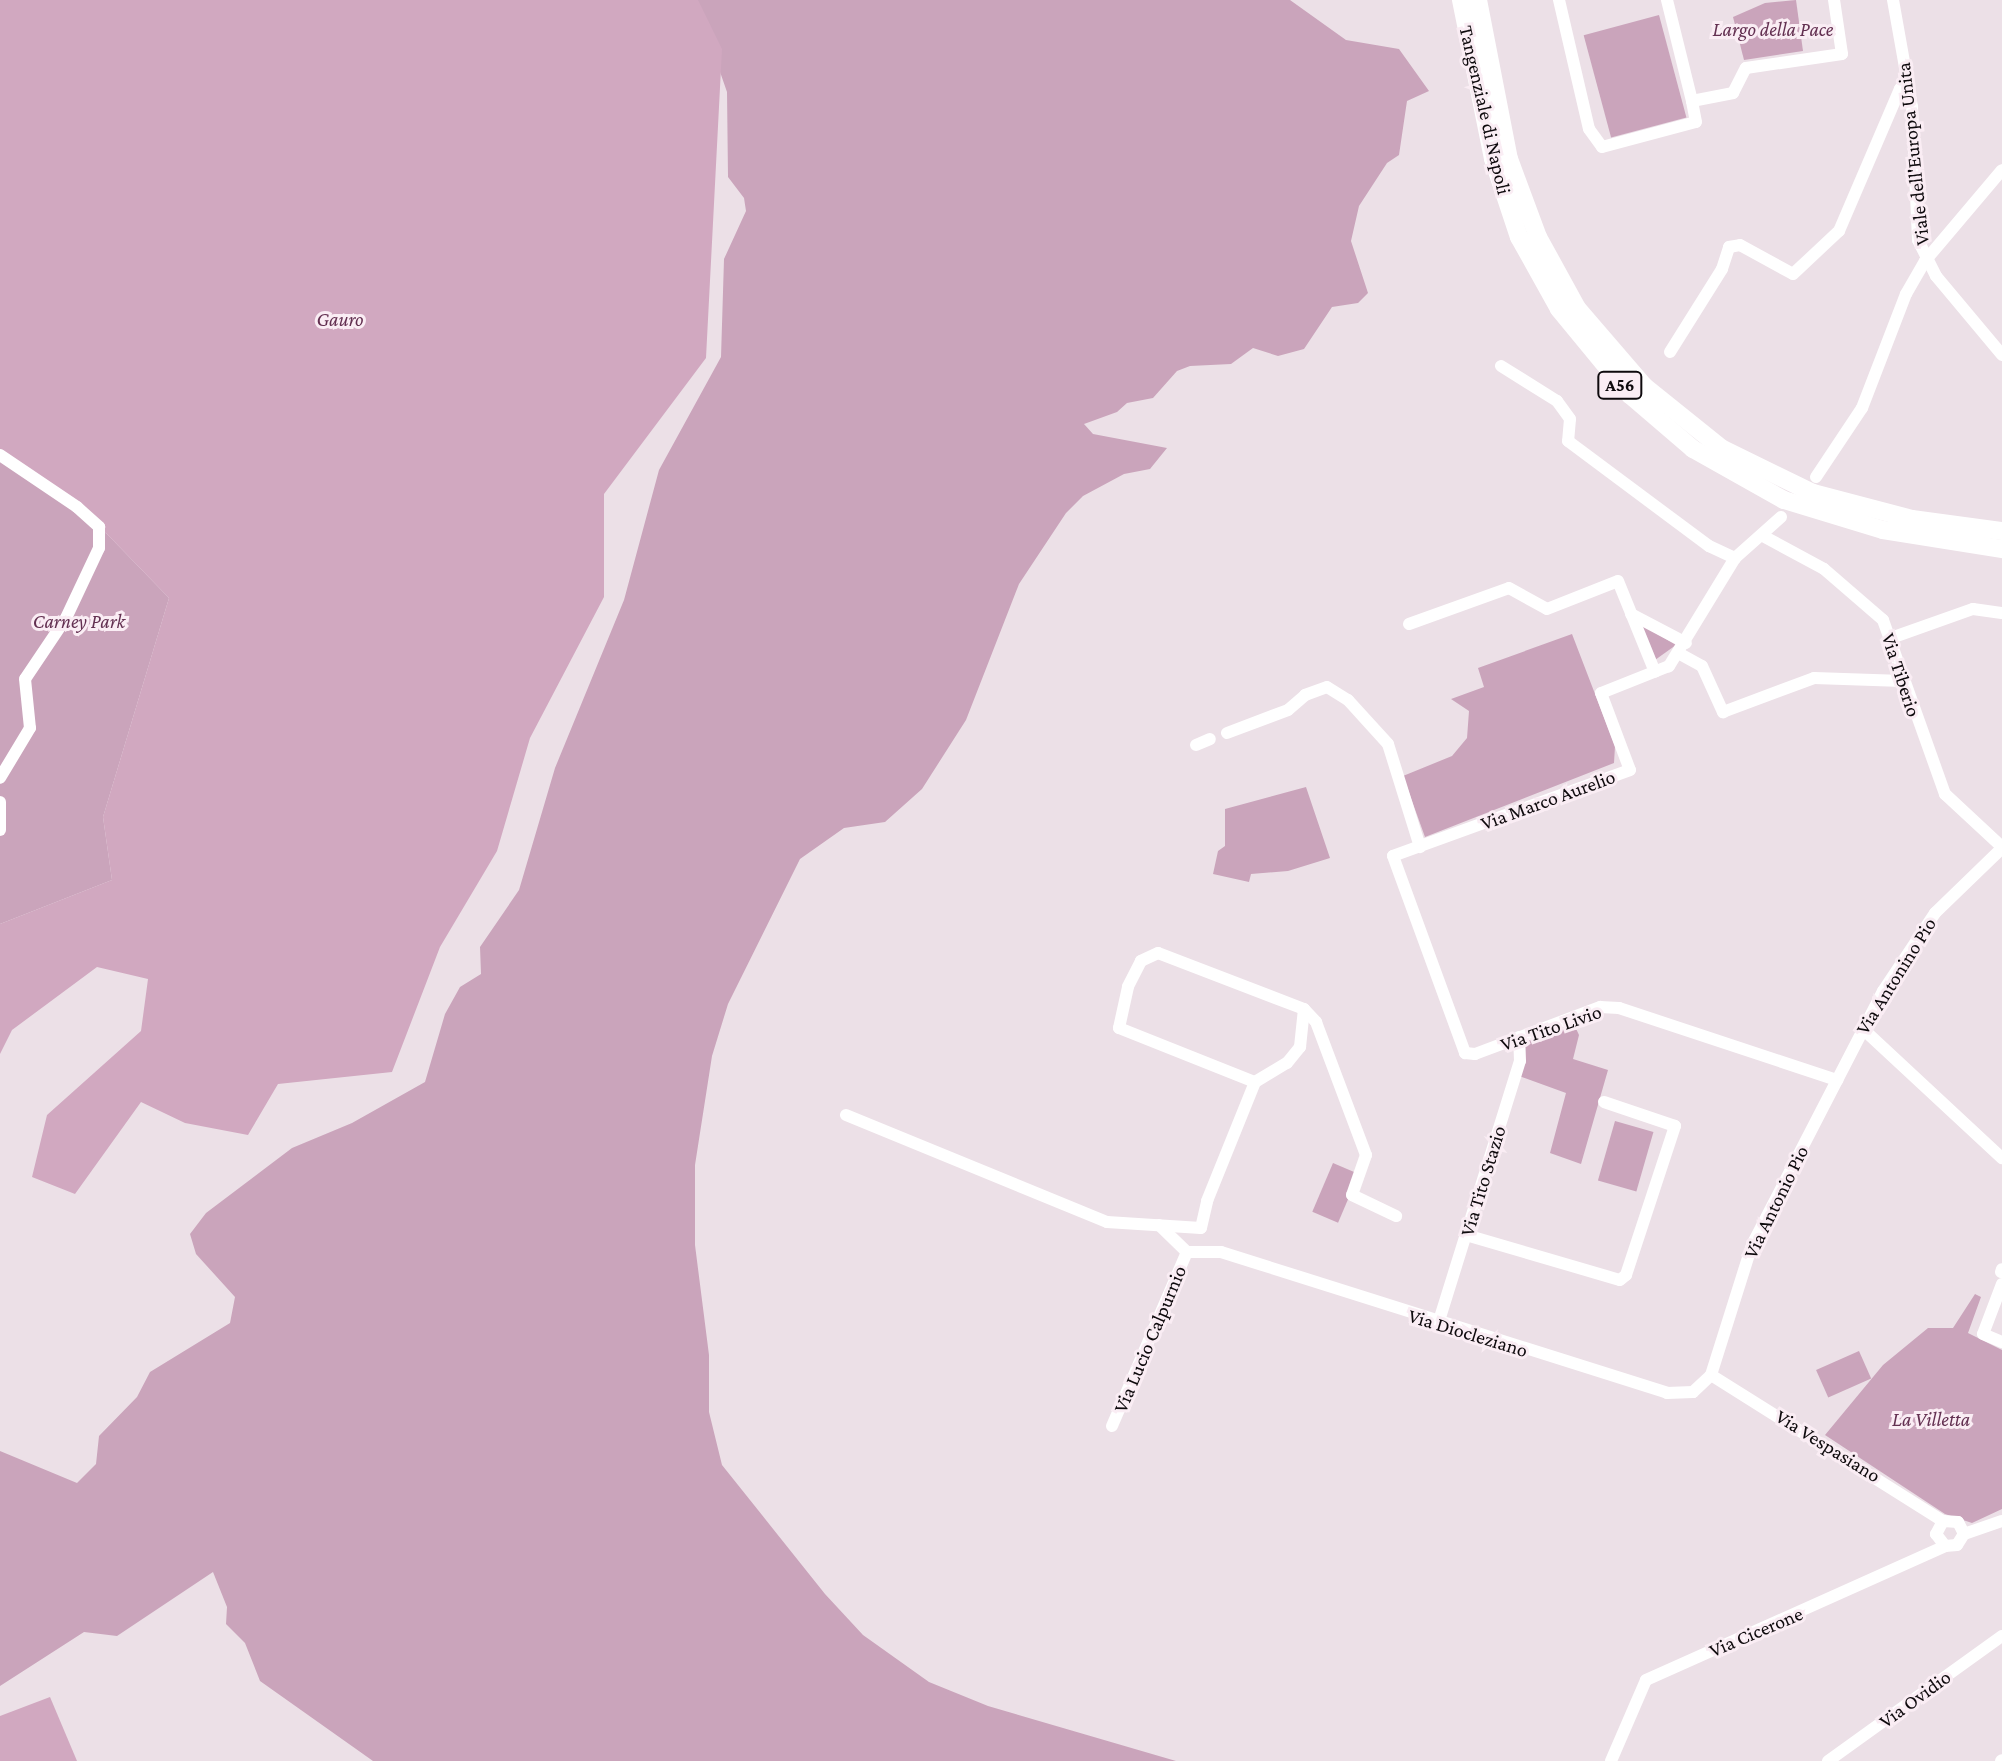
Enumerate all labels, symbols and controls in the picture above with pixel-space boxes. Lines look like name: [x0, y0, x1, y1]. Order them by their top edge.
park label: Largo della Pace: [1713, 17, 1833, 41]
street label: Tangenziale di Napoli: [1454, 23, 1516, 197]
street label: Viale dell'Europa Unita: [1891, 61, 1935, 247]
park label: Gauro: [316, 307, 364, 331]
road number: A56: [1596, 371, 1644, 399]
park label: Carney Park: [33, 609, 125, 633]
street label: Via Tiberio: [1876, 630, 1926, 720]
street label: Via Marco Aurelio: [1477, 765, 1619, 835]
street label: Via Antonino Pio: [1850, 913, 1942, 1039]
street label: Via Tito Livio: [1497, 1000, 1605, 1056]
street label: Via Tito Stazio: [1455, 1123, 1511, 1239]
street label: Via Antonio Pio: [1738, 1142, 1814, 1262]
street label: Via Lucio Calpurnio: [1108, 1262, 1192, 1416]
street label: Via Diocleziano: [1405, 1303, 1531, 1363]
street label: Via Vespasiano: [1771, 1404, 1885, 1488]
park label: La Villetta: [1892, 1407, 1970, 1431]
street label: Via Cicerone: [1706, 1602, 1806, 1662]
street label: Via Ovidio: [1874, 1665, 1956, 1733]

